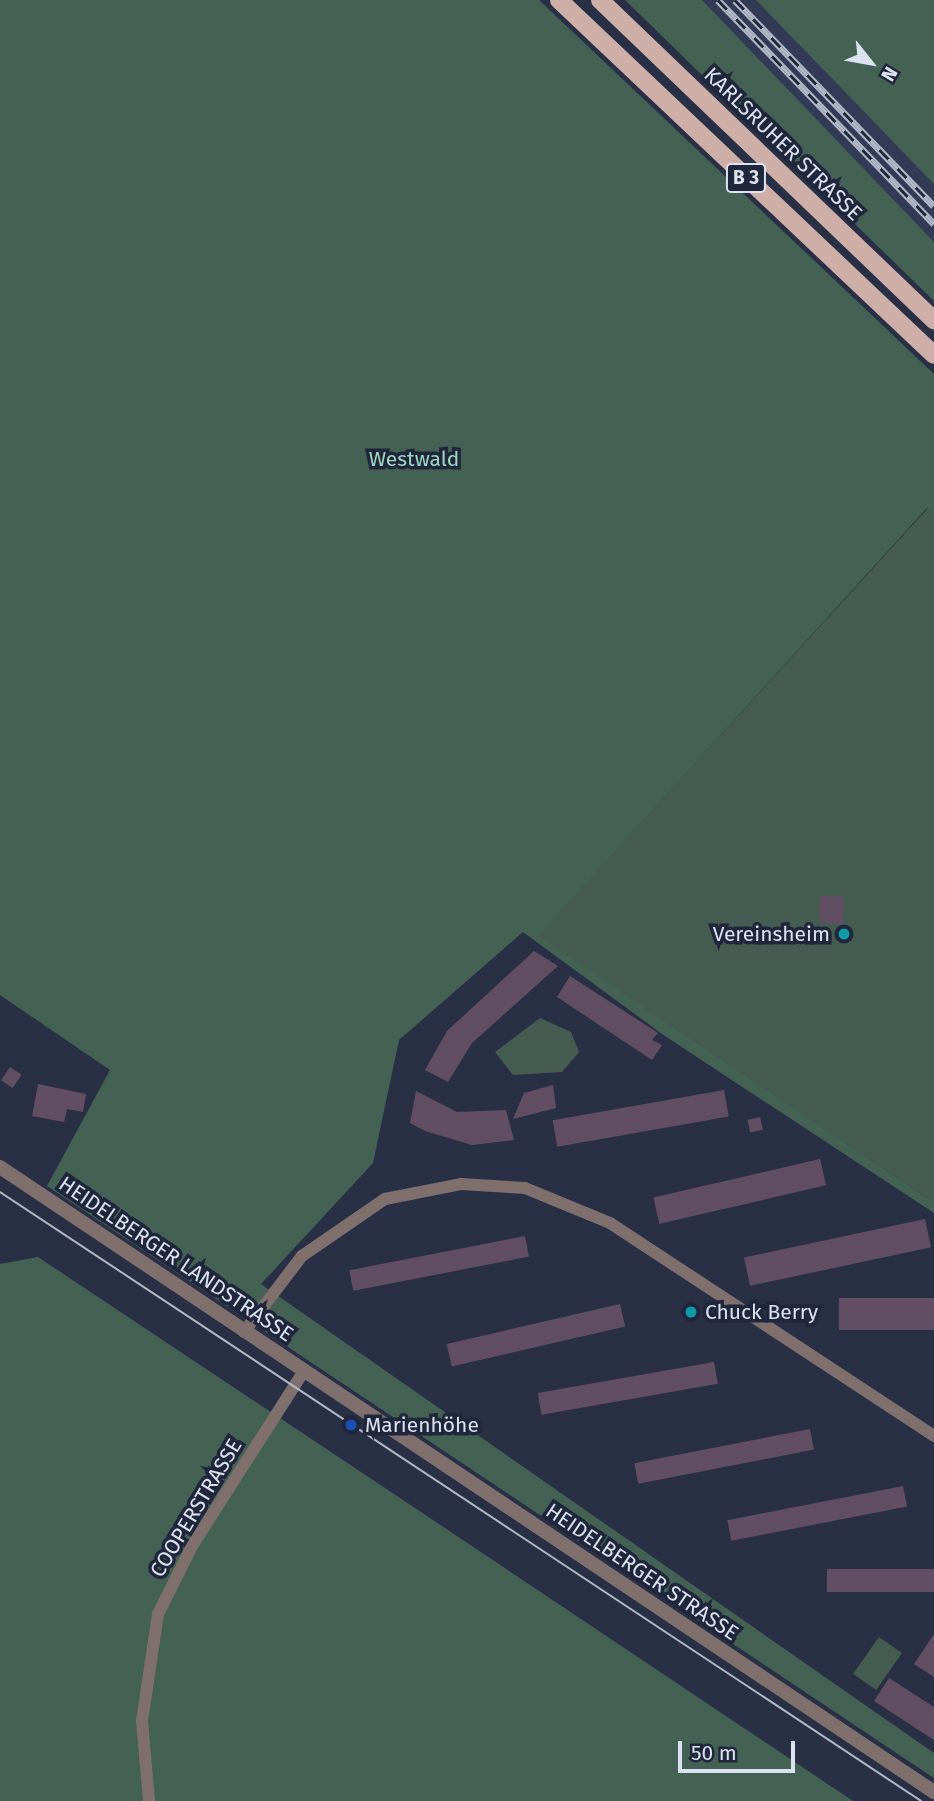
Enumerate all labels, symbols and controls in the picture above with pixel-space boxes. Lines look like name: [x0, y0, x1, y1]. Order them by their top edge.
north arrow: [836, 28, 906, 98]
street label: KARLSRUHER STRASSE: [699, 62, 867, 226]
text: N: [876, 63, 903, 85]
road number: B 3: [725, 162, 767, 194]
park label: Westwald: [369, 446, 459, 472]
place label: Vereinsheim: [713, 921, 830, 947]
marker: Vereinsheim: [836, 926, 852, 942]
street label: HEIDELBERGER LANDSTRASSE: [54, 1171, 298, 1347]
place label: Chuck Berry: [705, 1299, 818, 1325]
marker: Chuck Berry: [683, 1304, 699, 1320]
place label: Marienhöhe: [365, 1412, 479, 1438]
marker: Marienhöhe: [343, 1417, 359, 1433]
street label: COOPERSTRASSE: [145, 1434, 247, 1582]
street label: HEIDELBERGER STRASSE: [541, 1498, 743, 1646]
scale bar: [682, 1728, 799, 1772]
text: 50 m: [691, 1740, 737, 1766]

